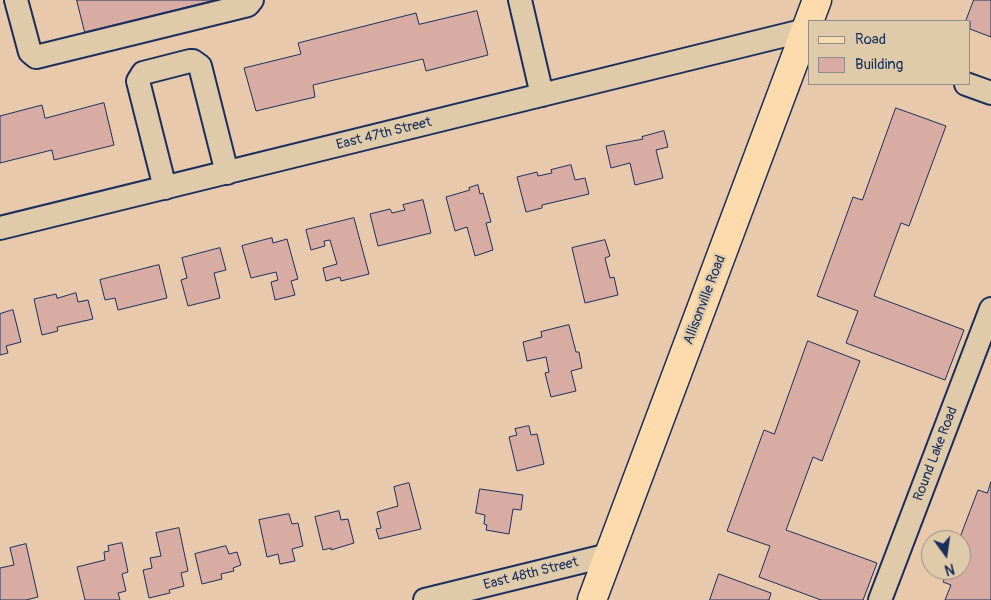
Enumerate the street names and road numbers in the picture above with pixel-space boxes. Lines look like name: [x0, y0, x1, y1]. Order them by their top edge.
street label: East 47th Street: [335, 114, 433, 154]
street label: Allisonville Road: [680, 253, 730, 347]
street label: Round Lake Road: [910, 404, 962, 504]
street label: East 48th Street: [482, 554, 580, 594]

